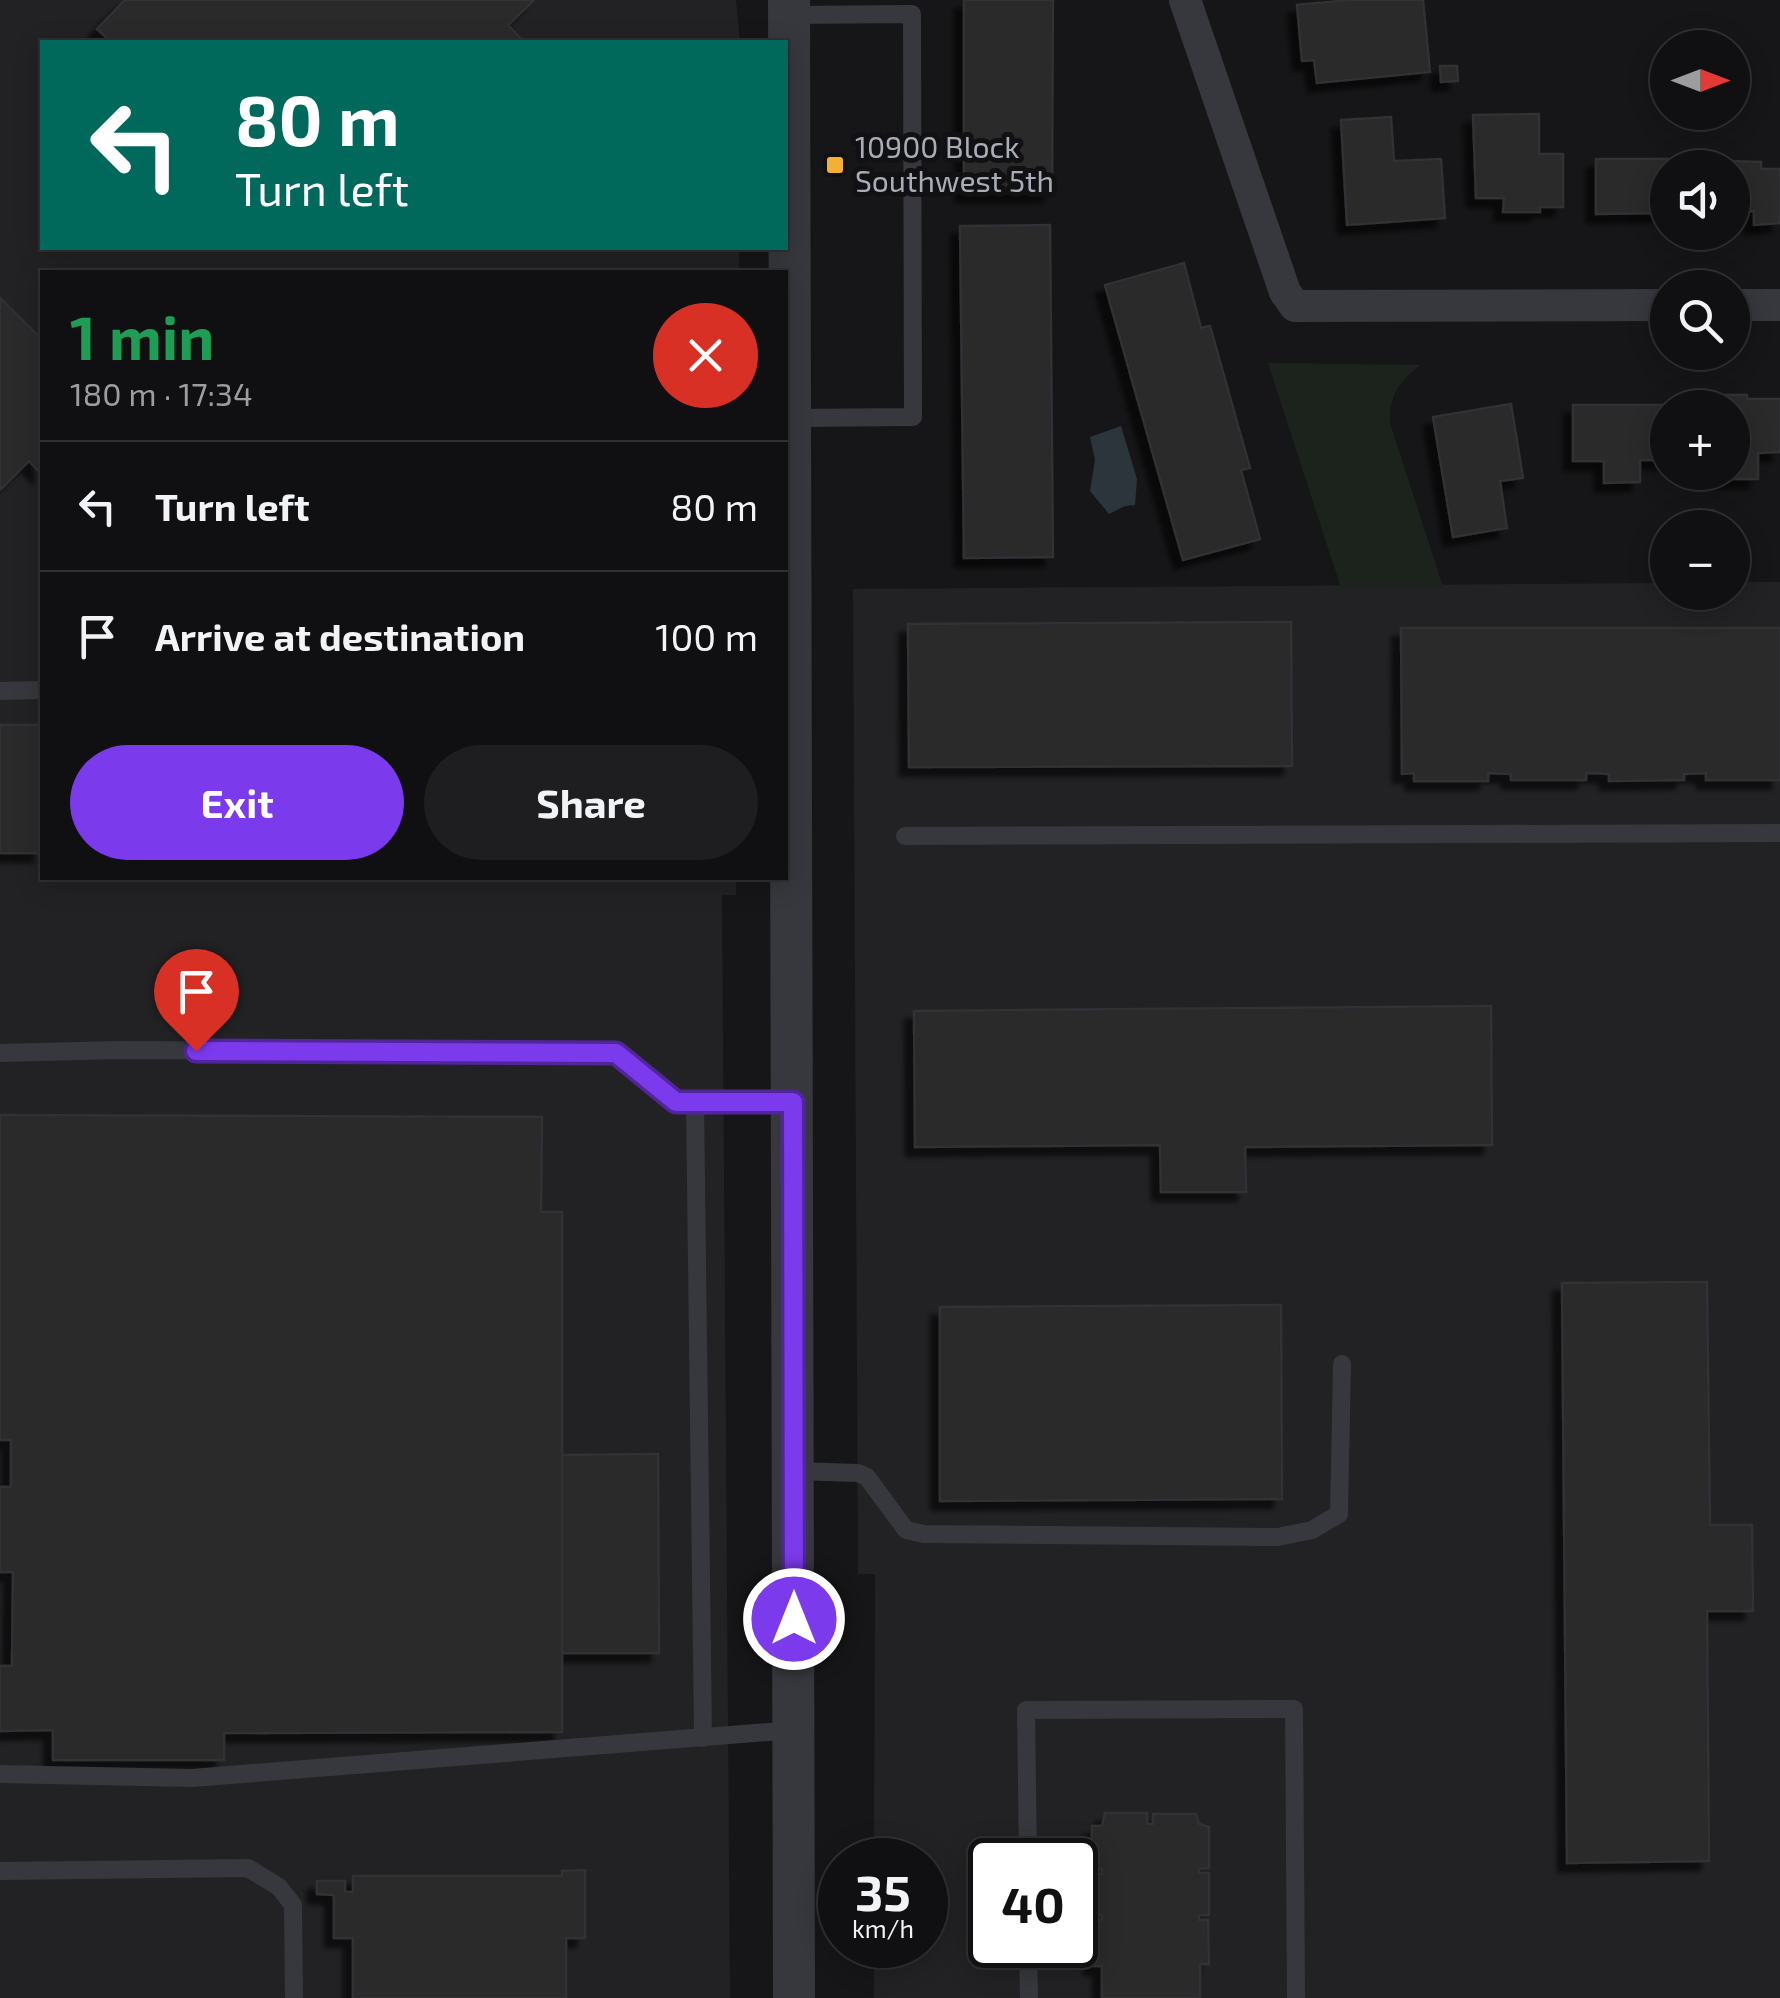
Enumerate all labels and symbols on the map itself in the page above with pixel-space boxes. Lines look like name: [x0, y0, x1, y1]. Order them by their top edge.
north arrow: [1650, 30, 1750, 130]
place label: 10900 Block Southwest 5th: [855, 128, 1054, 198]
marker: 10900 Block Southwest 5th: [824, 154, 846, 176]
pin: [154, 949, 239, 1052]
position arrow: [742, 1567, 846, 1671]
speed limit sign: 40: [968, 1838, 1098, 1968]

